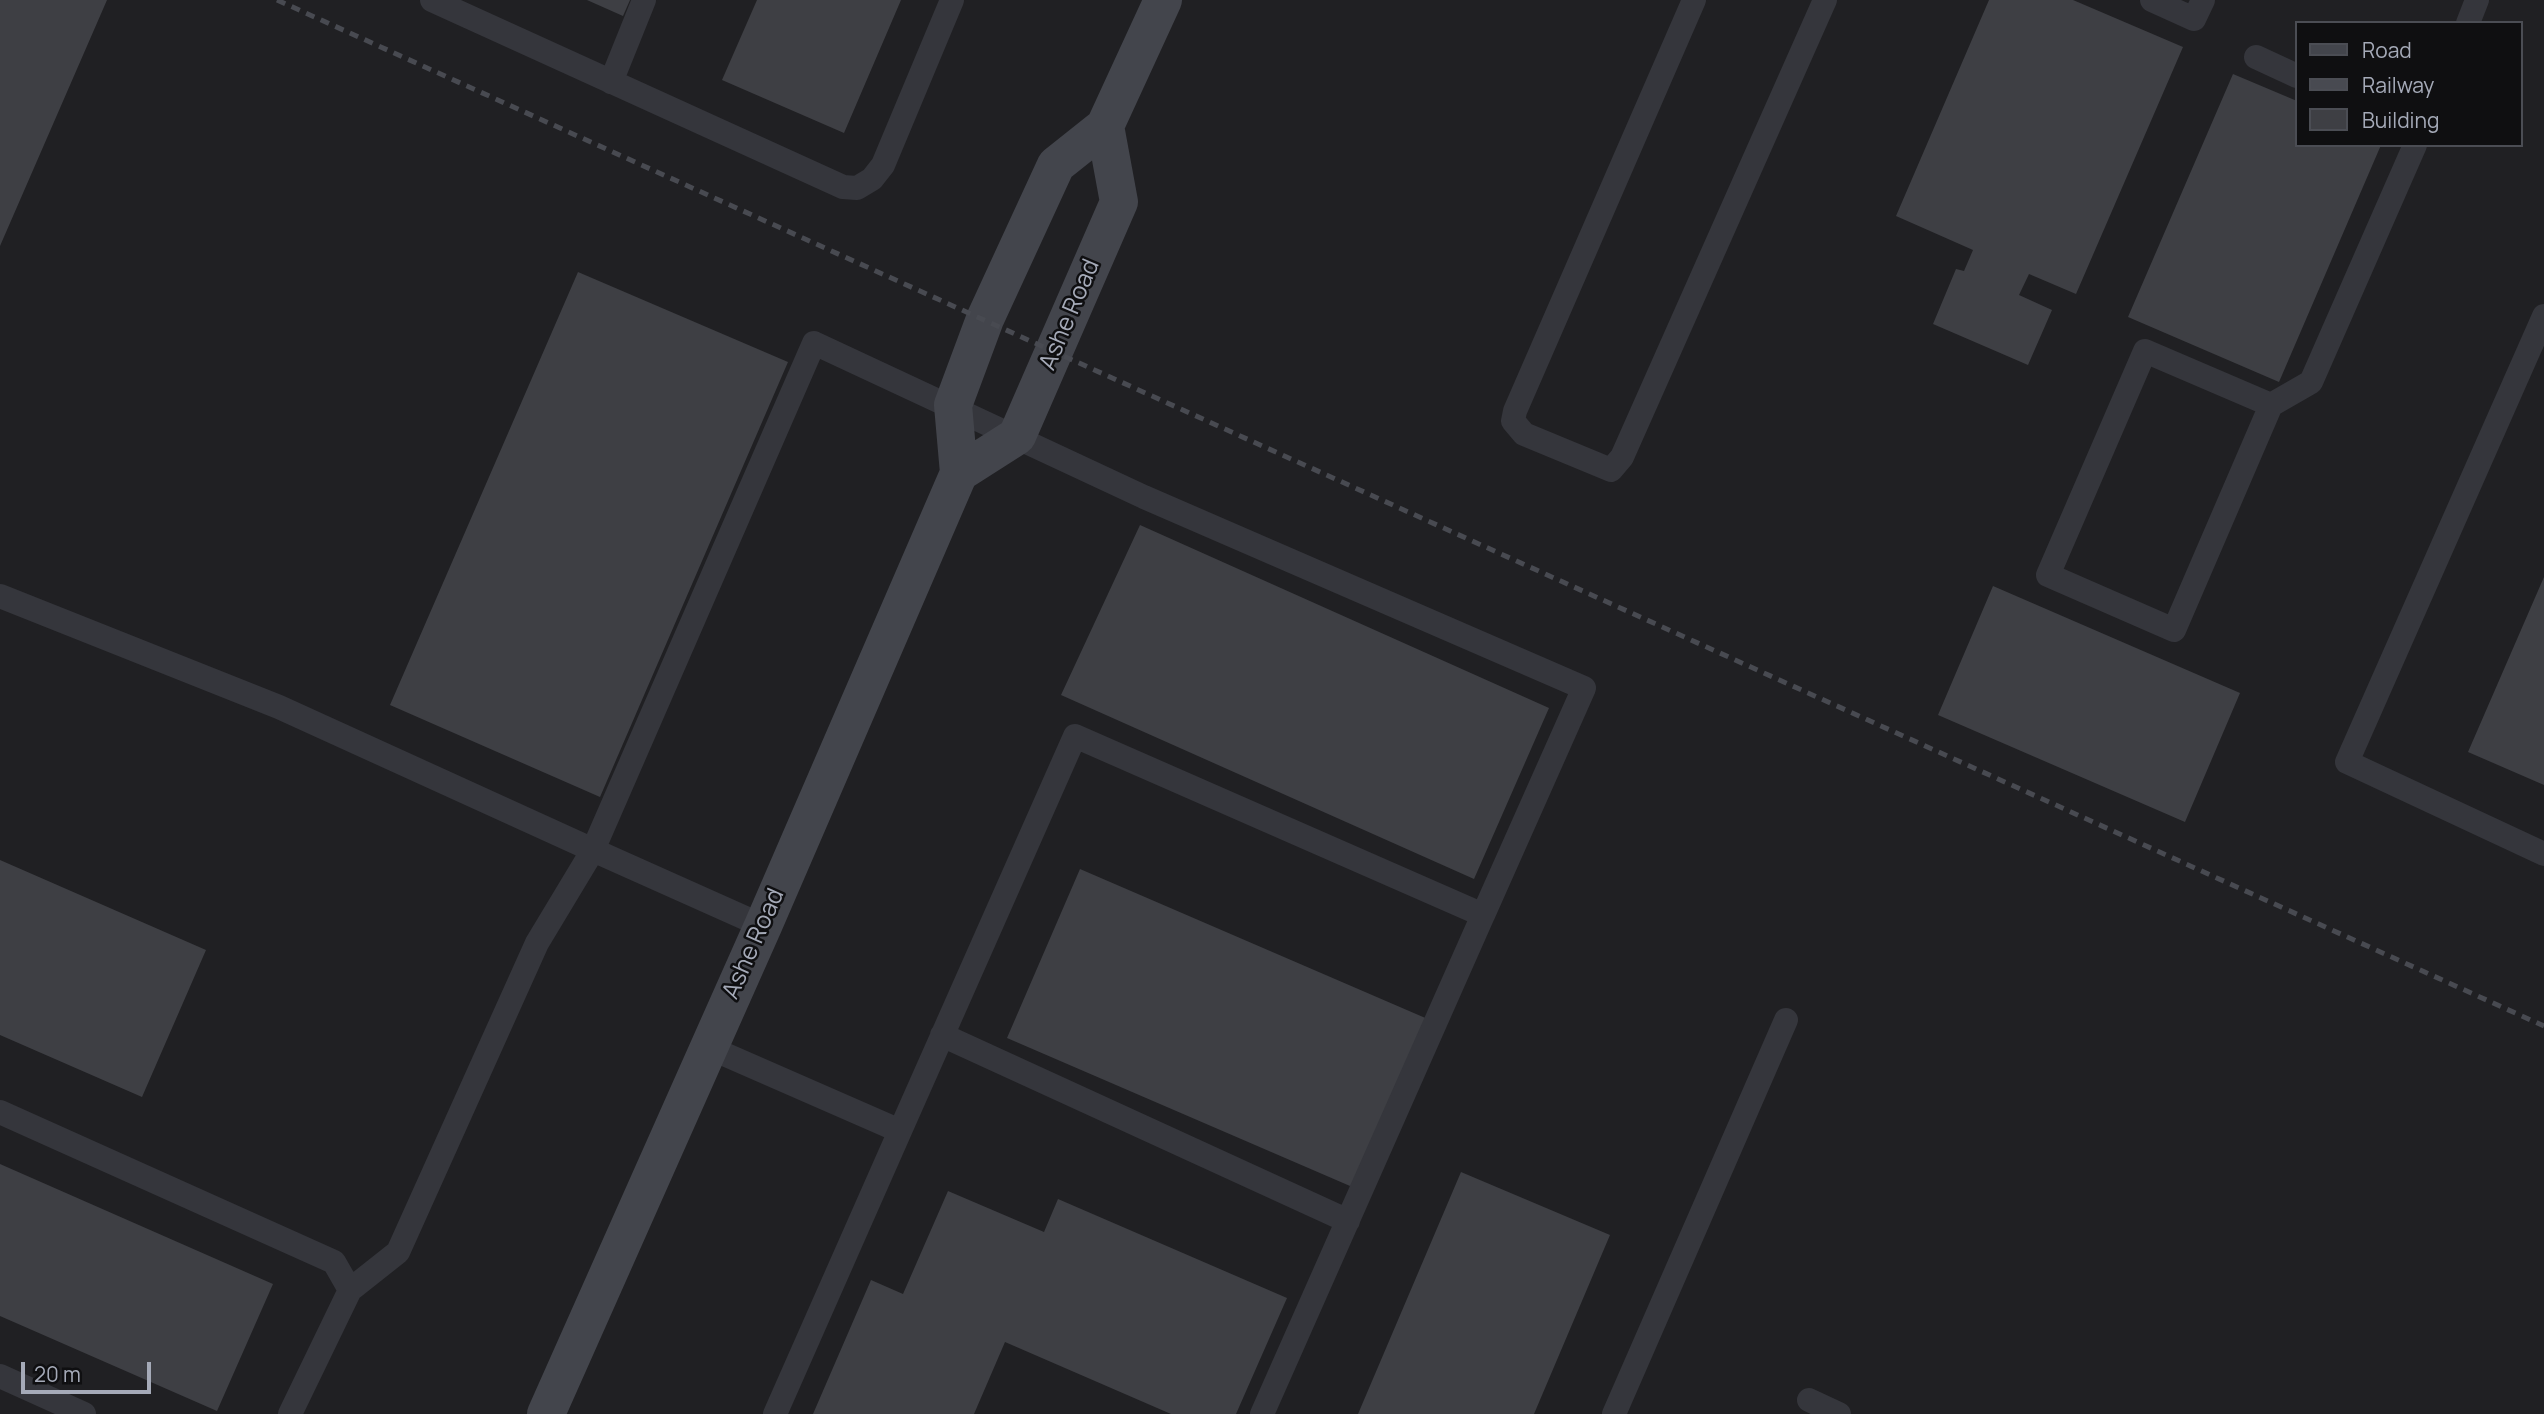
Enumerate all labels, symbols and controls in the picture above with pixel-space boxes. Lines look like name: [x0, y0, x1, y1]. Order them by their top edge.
legend: [2296, 21, 2523, 147]
text: Road: [2362, 36, 2412, 64]
text: Railway: [2362, 71, 2434, 99]
text: Building: [2362, 106, 2439, 134]
street label: Ashe Road: [1034, 255, 1106, 375]
street label: Ashe Road: [717, 884, 791, 1004]
scale bar: [24, 1348, 154, 1392]
text: 20 m: [34, 1360, 81, 1388]

